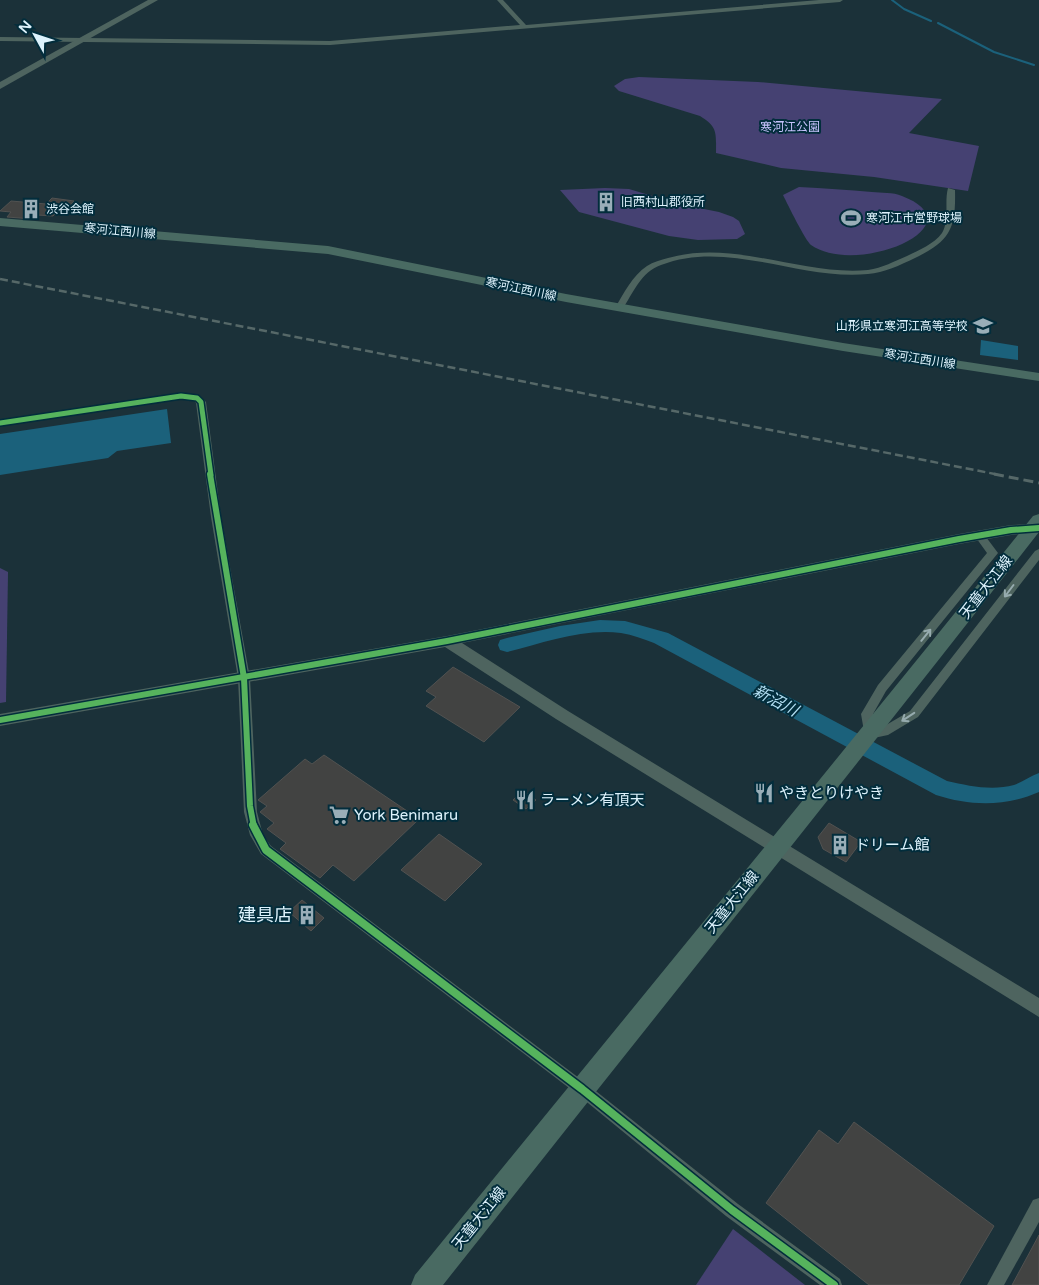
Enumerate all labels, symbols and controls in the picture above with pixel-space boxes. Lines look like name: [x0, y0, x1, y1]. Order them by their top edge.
north arrow: [10, 10, 60, 60]
text: N: [15, 17, 36, 37]
park label: 寒河江公園: [760, 120, 820, 134]
building icon: 旧西村山郡役所: [595, 191, 617, 213]
place label: 旧西村山郡役所: [621, 195, 705, 209]
building icon: 渋谷会館: [20, 198, 42, 220]
place label: 渋谷会館: [46, 202, 94, 216]
sports icon: 寒河江市営野球場: [840, 207, 862, 229]
place label: 寒河江市営野球場: [866, 211, 962, 225]
street label: 寒河江西川線: [84, 221, 156, 241]
street label: 寒河江西川線: [484, 275, 558, 303]
school or university icon: 山形県立寒河江高等学校: [972, 315, 994, 337]
place label: 山形県立寒河江高等学校: [836, 319, 968, 333]
street label: 寒河江西川線: [883, 346, 957, 372]
street label: 天童大江線: [956, 552, 1016, 622]
one-way arrow: [1004, 584, 1014, 598]
one-way arrow: [920, 629, 931, 642]
water label: 新沼川: [750, 681, 803, 722]
one-way arrow: [901, 712, 915, 723]
restaurant icon: やきとりけやき: [753, 782, 775, 804]
place label: やきとりけやき: [779, 784, 884, 802]
restaurant icon: ラーメン有頂天: [514, 789, 536, 811]
place label: ラーメン有頂天: [540, 791, 644, 809]
supermarket icon: York Benimaru: [328, 804, 350, 826]
place label: York Benimaru: [354, 806, 458, 824]
building icon: ドリーム館: [829, 834, 851, 856]
place label: ドリーム館: [855, 836, 930, 854]
street label: 天童大江線: [701, 867, 763, 937]
place label: 建具店: [238, 904, 292, 926]
building icon: 建具店: [296, 904, 318, 926]
street label: 天童大江線: [448, 1183, 510, 1253]

